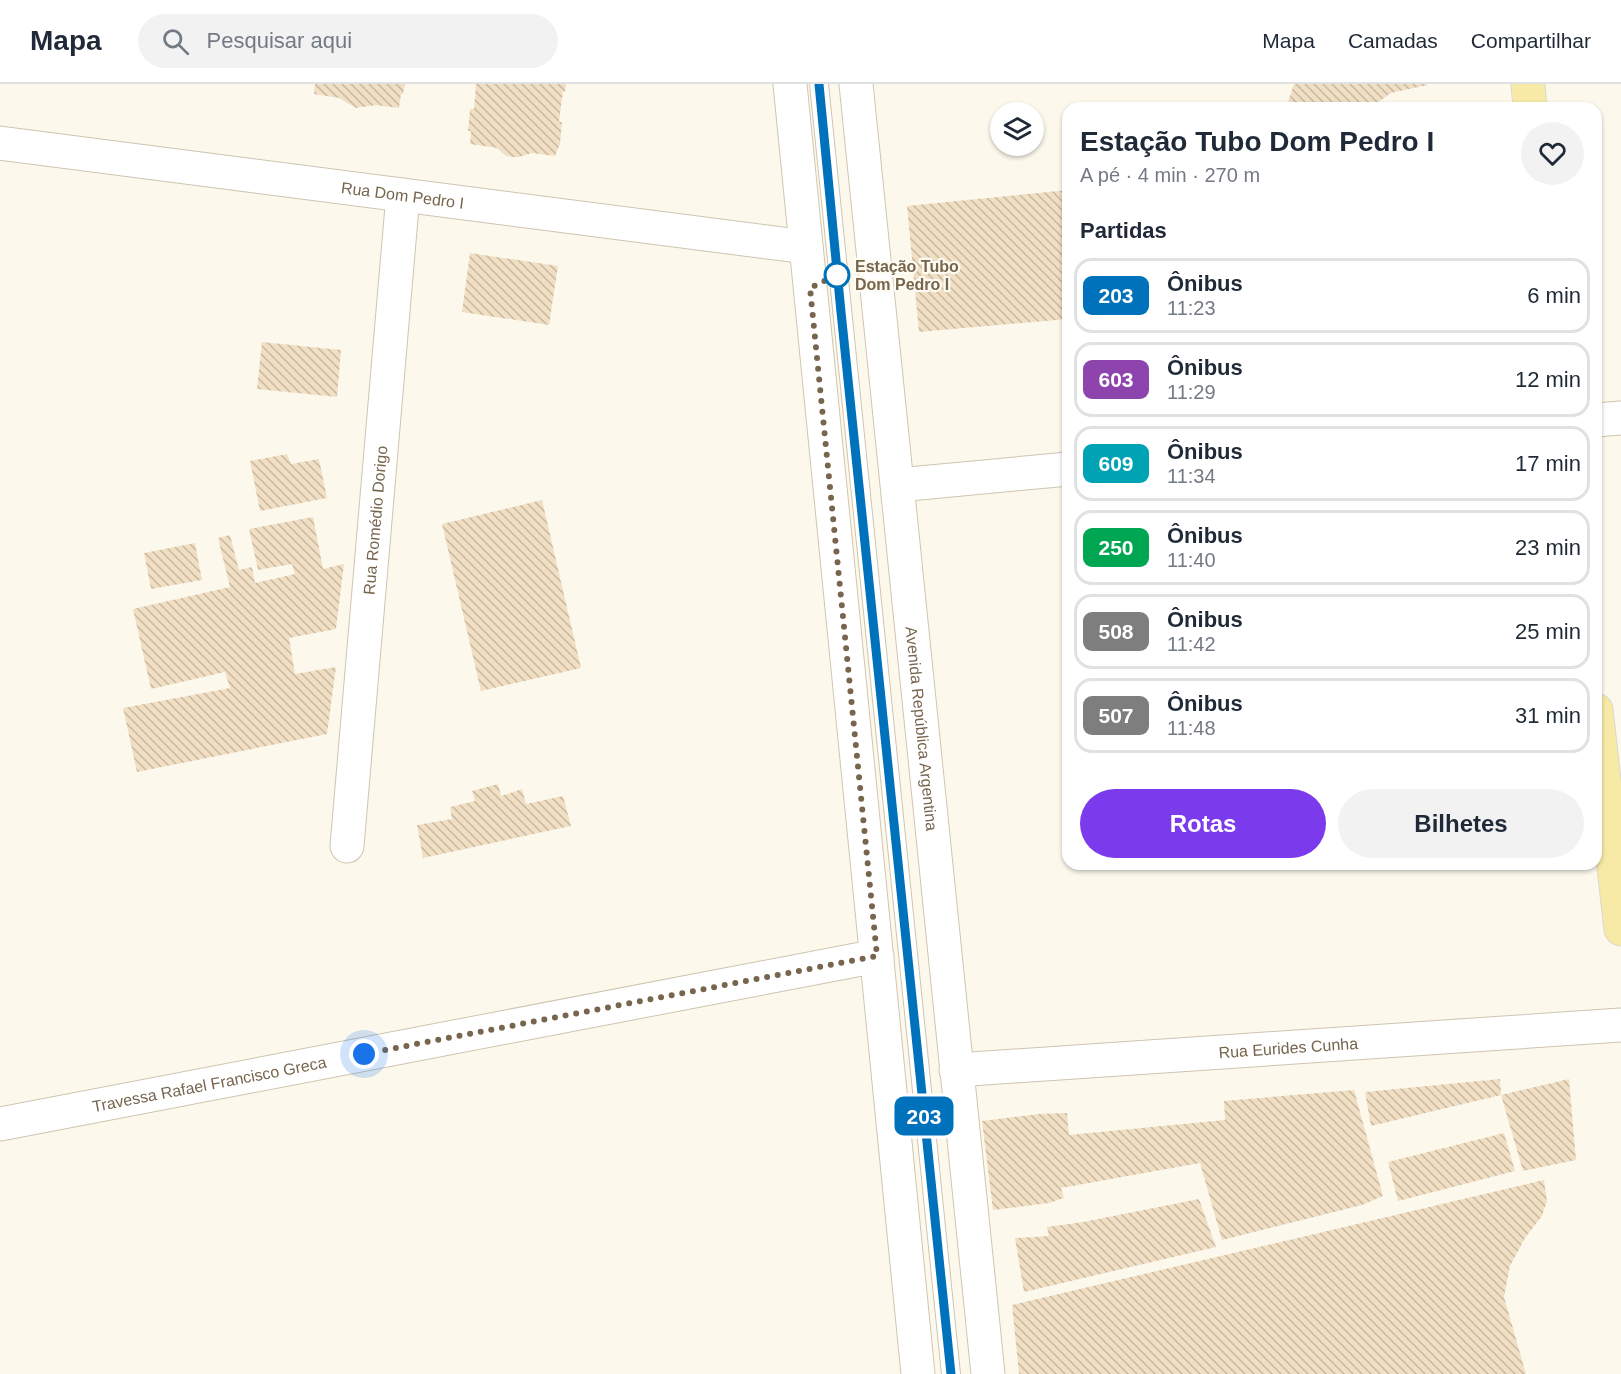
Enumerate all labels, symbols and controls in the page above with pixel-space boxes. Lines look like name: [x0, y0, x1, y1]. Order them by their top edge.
search box: [138, 14, 558, 68]
text: Mapa: [30, 25, 102, 56]
icon: search: [159, 25, 192, 58]
text: Pesquisar aqui: [207, 28, 352, 53]
text: Mapa: [1262, 29, 1315, 52]
text: Camadas: [1348, 29, 1438, 52]
text: Compartilhar: [1471, 29, 1591, 52]
map controls: [990, 102, 1044, 156]
button: layers: [990, 102, 1044, 156]
button: heart: [1521, 122, 1584, 185]
text: Estação Tubo Dom Pedro I: [1080, 126, 1434, 157]
text: A pé · 4 min · 270 m: [1080, 164, 1260, 186]
street label: Rua Dom Pedro I: [340, 179, 465, 211]
text: Partidas: [1080, 218, 1167, 243]
place label: Estação Tubo Dom Pedro I: [855, 258, 959, 293]
marker: Estação Tubo Dom Pedro I: [824, 262, 850, 288]
text: Ônibus: [1167, 271, 1243, 296]
text: 6 min: [1527, 283, 1581, 308]
text: 203: [1098, 284, 1134, 307]
text: 11:23: [1167, 297, 1216, 319]
text: Ônibus: [1167, 355, 1243, 380]
text: 12 min: [1515, 367, 1581, 392]
text: 603: [1098, 368, 1134, 391]
text: 11:29: [1167, 381, 1216, 403]
text: Ônibus: [1167, 439, 1243, 464]
street label: Rua Romédio Dorigo: [360, 445, 390, 595]
text: 17 min: [1515, 451, 1581, 476]
text: 609: [1098, 452, 1134, 475]
text: 11:34: [1167, 465, 1216, 487]
text: Ônibus: [1167, 523, 1243, 548]
text: 23 min: [1515, 535, 1581, 560]
text: 250: [1098, 536, 1134, 559]
text: 11:40: [1167, 549, 1216, 571]
text: Ônibus: [1167, 607, 1243, 632]
text: 25 min: [1515, 619, 1581, 644]
text: 508: [1098, 620, 1134, 643]
street label: Avenida República Argentina: [903, 626, 941, 832]
text: 11:42: [1167, 633, 1216, 655]
text: Ônibus: [1167, 691, 1243, 716]
text: 31 min: [1515, 703, 1581, 728]
text: 507: [1098, 704, 1134, 727]
text: 11:48: [1167, 717, 1216, 739]
button: Rotas: [1080, 789, 1326, 858]
button: Bilhetes: [1338, 789, 1584, 858]
street label: Rua Eurides Cunha: [1218, 1034, 1359, 1061]
your location: [349, 1039, 379, 1069]
street label: Travessa Rafael Francisco Greca: [91, 1053, 328, 1115]
line badge: 203: [890, 1096, 958, 1136]
text: 203: [906, 1105, 942, 1128]

